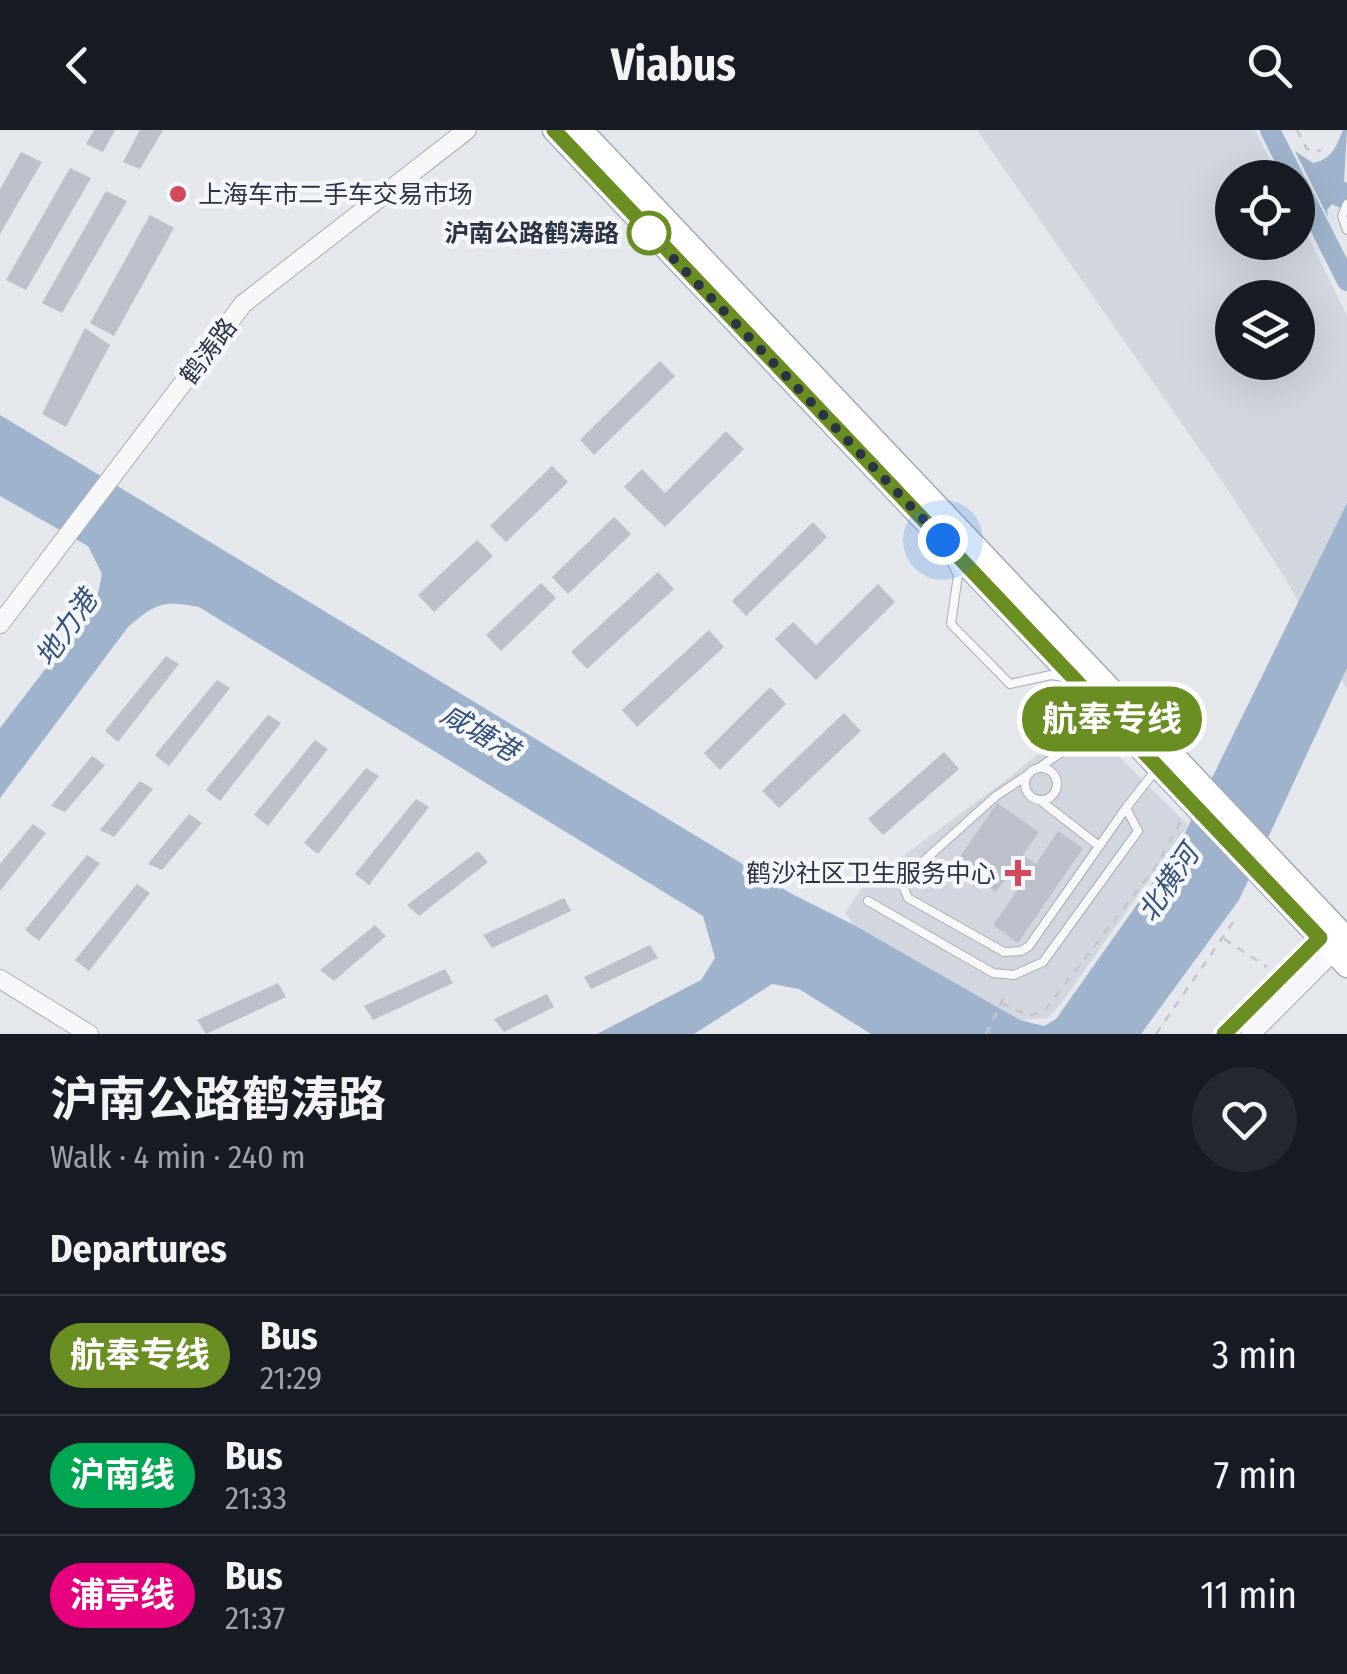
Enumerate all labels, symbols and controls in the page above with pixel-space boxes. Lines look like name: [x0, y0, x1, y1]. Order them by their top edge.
icon: back: [50, 38, 105, 93]
text: Viabus: [611, 38, 736, 92]
icon: search: [1242, 38, 1297, 93]
map controls: [1215, 160, 1315, 380]
button: locate: [1215, 160, 1315, 260]
place label: 上海车市二手车交易市场: [198, 180, 473, 210]
marker: 上海车市二手车交易市场: [167, 183, 189, 205]
marker: 沪南公路鹤涛路: [628, 212, 670, 254]
place label: 沪南公路鹤涛路: [444, 219, 619, 249]
button: layers: [1215, 280, 1315, 380]
street label: 鹤涛路: [174, 313, 243, 391]
your location: [918, 515, 968, 565]
water label: 地力港: [29, 581, 106, 672]
line badge: 航奉专线: [1042, 686, 1182, 752]
water label: 咸塘港: [435, 697, 528, 770]
text: 航奉专线: [1042, 698, 1182, 740]
water label: 北横河: [1131, 835, 1208, 927]
place label: 鹤沙社区卫生服务中心: [746, 859, 996, 889]
marker: 鹤沙社区卫生服务中心: [1005, 860, 1031, 886]
button: heart: [1192, 1067, 1297, 1172]
text: 沪南公路鹤涛路: [50, 1071, 386, 1129]
text: Walk · 4 min · 240 m: [50, 1138, 306, 1176]
text: Departures: [50, 1226, 227, 1272]
text: Bus: [260, 1313, 318, 1359]
text: 3 min: [1212, 1332, 1297, 1378]
text: 航奉专线: [70, 1334, 210, 1376]
text: 21:29: [260, 1359, 322, 1397]
text: Bus: [225, 1433, 283, 1479]
text: 7 min: [1214, 1452, 1297, 1498]
text: 沪南线: [70, 1454, 175, 1496]
text: 21:33: [225, 1479, 287, 1517]
text: Bus: [225, 1553, 283, 1599]
text: 11 min: [1200, 1572, 1297, 1618]
text: 浦亭线: [70, 1574, 175, 1616]
text: 21:37: [225, 1599, 285, 1637]

